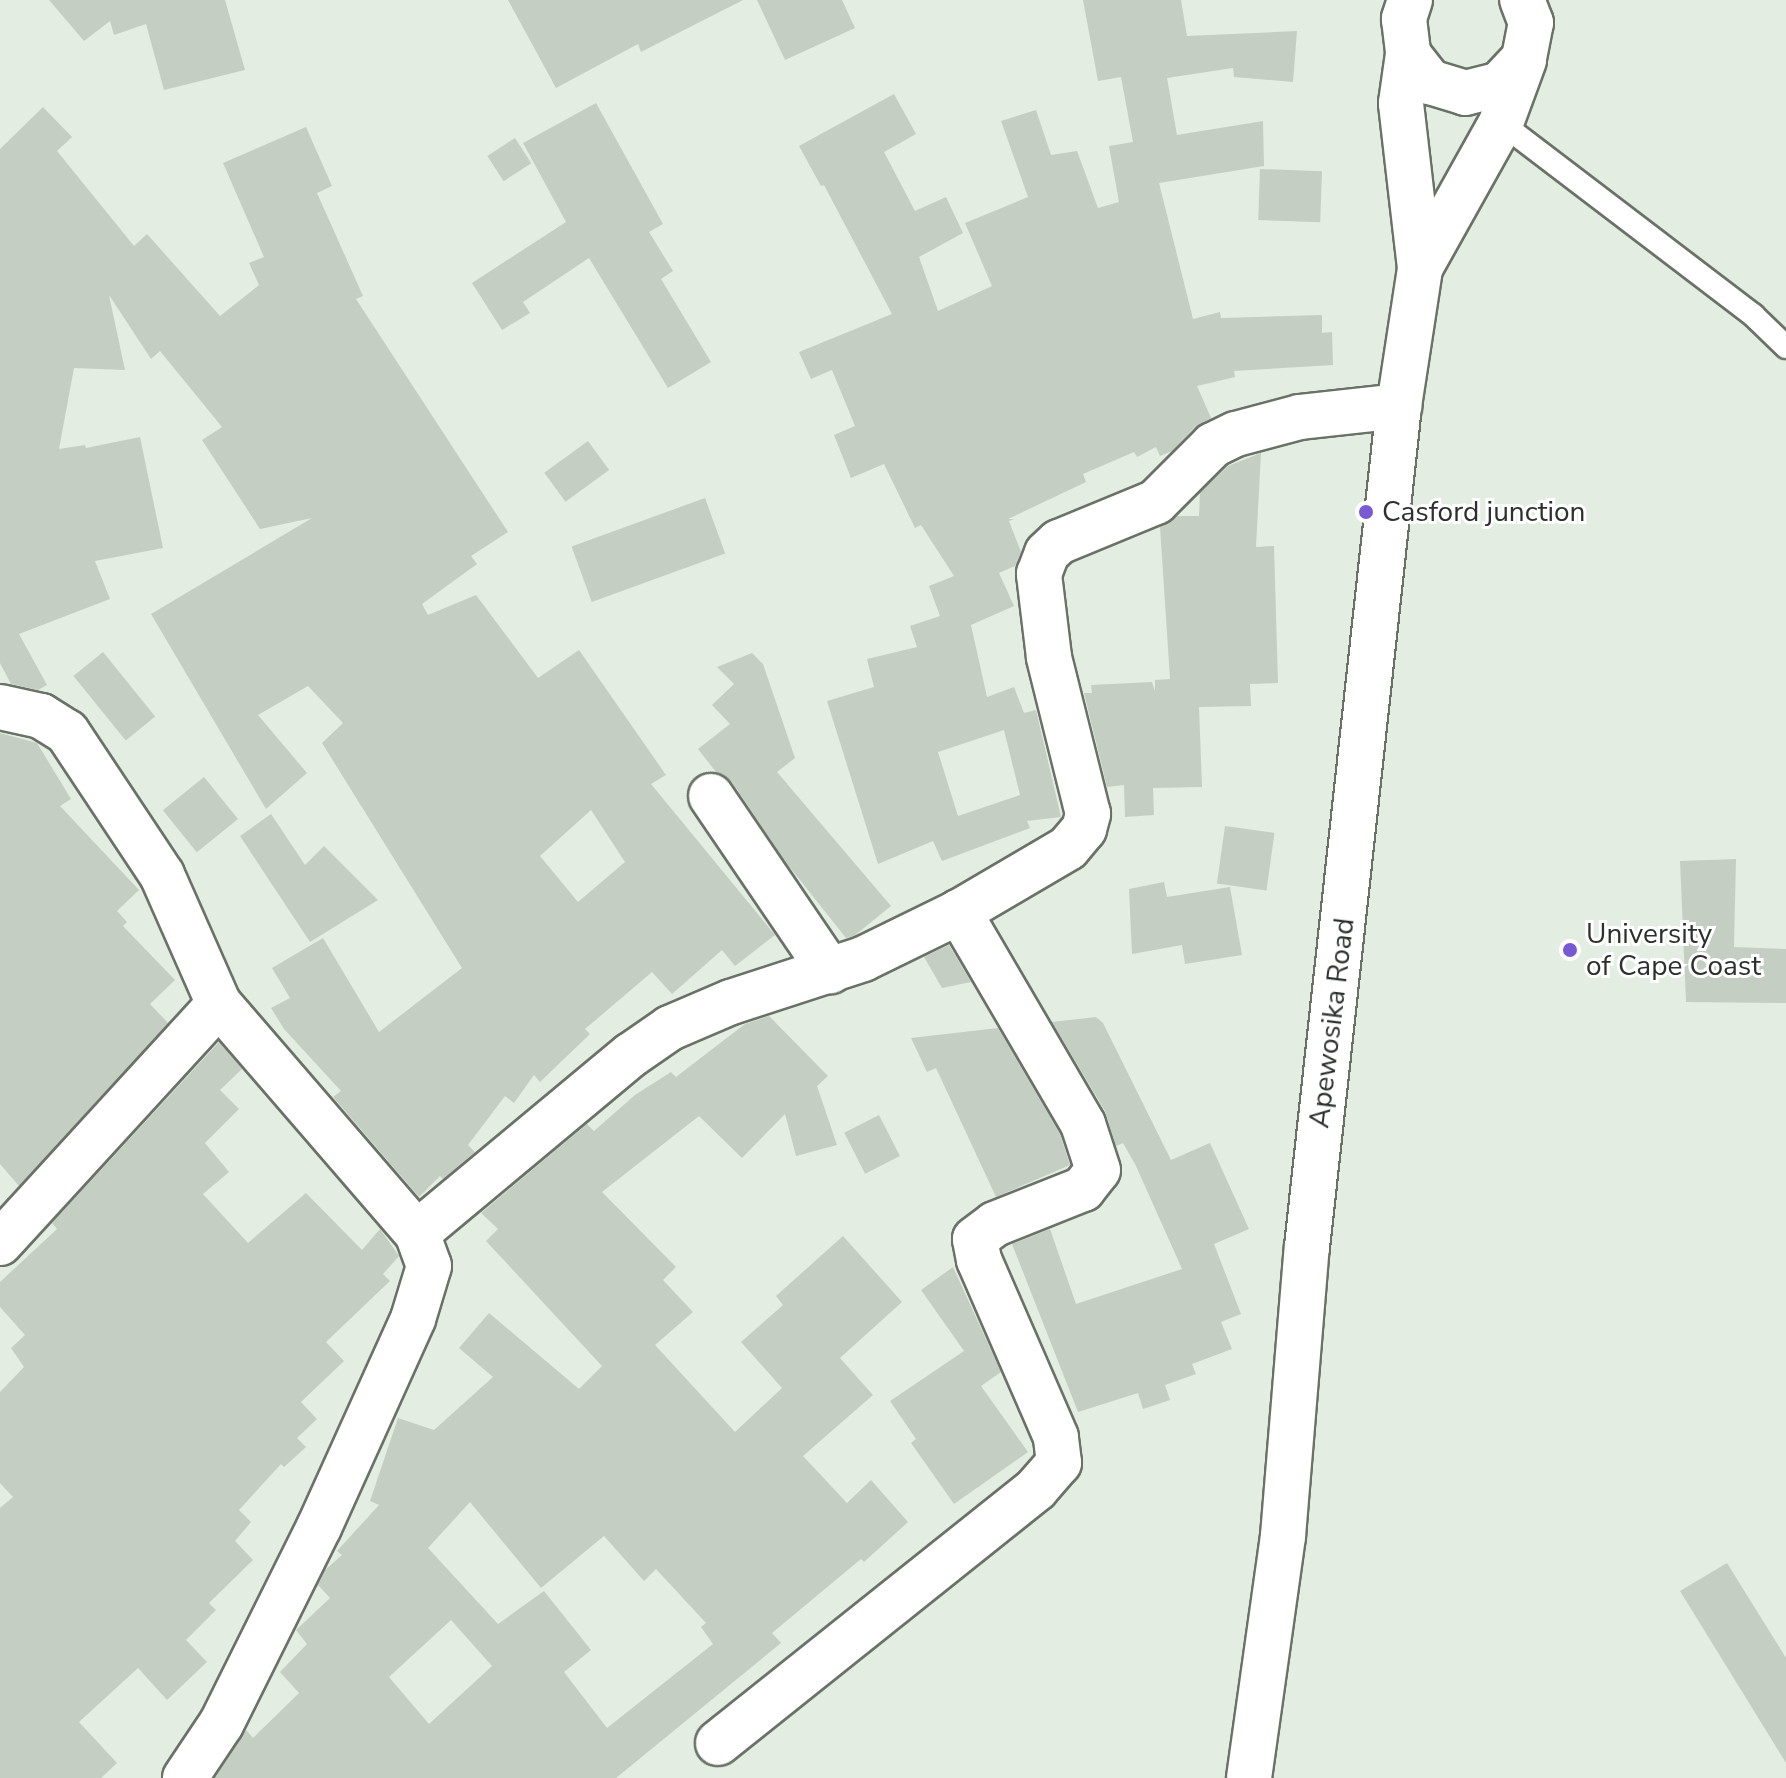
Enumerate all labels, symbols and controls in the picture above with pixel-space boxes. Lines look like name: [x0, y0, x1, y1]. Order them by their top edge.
place label: Casford junction: [1382, 495, 1586, 529]
marker: Casford junction: [1357, 503, 1375, 521]
street label: Apewosika Road: [1302, 916, 1362, 1130]
place label: University of Cape Coast: [1586, 917, 1761, 983]
marker: University of Cape Coast: [1561, 941, 1579, 959]

